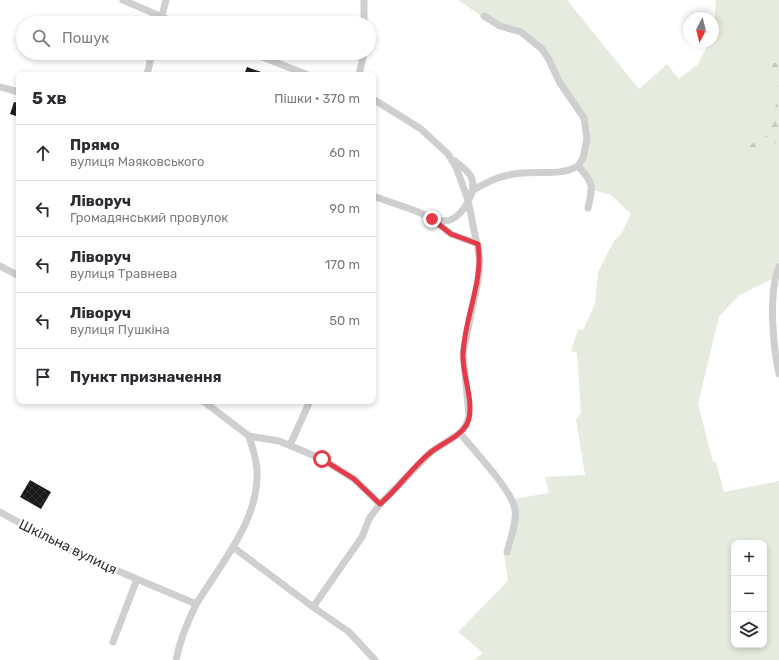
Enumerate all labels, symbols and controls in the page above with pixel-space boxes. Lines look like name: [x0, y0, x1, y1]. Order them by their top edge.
north arrow: [683, 12, 719, 48]
search box: [16, 16, 376, 60]
icon: search: [30, 27, 52, 49]
text: Пошук: [62, 29, 109, 47]
text: 5 хв: [32, 88, 67, 108]
text: Пішки · 370 m: [274, 91, 360, 106]
text: Прямо: [70, 136, 120, 154]
icon: ahead: [32, 142, 54, 164]
text: 60 m: [329, 145, 360, 160]
text: вулиця Маяковського: [70, 154, 205, 169]
text: Ліворуч: [70, 192, 131, 210]
icon: left: [32, 198, 54, 220]
text: 90 m: [329, 201, 360, 216]
text: Громадянський провулок: [70, 210, 228, 225]
route end: [423, 210, 441, 228]
text: Ліворуч: [70, 248, 131, 266]
icon: left: [32, 254, 54, 276]
text: 170 m: [325, 257, 360, 272]
text: вулиця Травнева: [70, 266, 177, 281]
text: Ліворуч: [70, 304, 131, 322]
icon: left: [32, 310, 54, 332]
text: 50 m: [329, 313, 360, 328]
text: вулиця Пушкіна: [70, 322, 170, 337]
icon: arrive: [32, 366, 54, 388]
text: Пункт призначення: [70, 368, 222, 386]
route start: [313, 450, 331, 468]
street label: Шкільна вулиця: [16, 516, 120, 578]
map controls: [731, 540, 767, 648]
button: +: [731, 540, 767, 576]
button: −: [731, 576, 767, 612]
button: layers: [731, 612, 767, 648]

